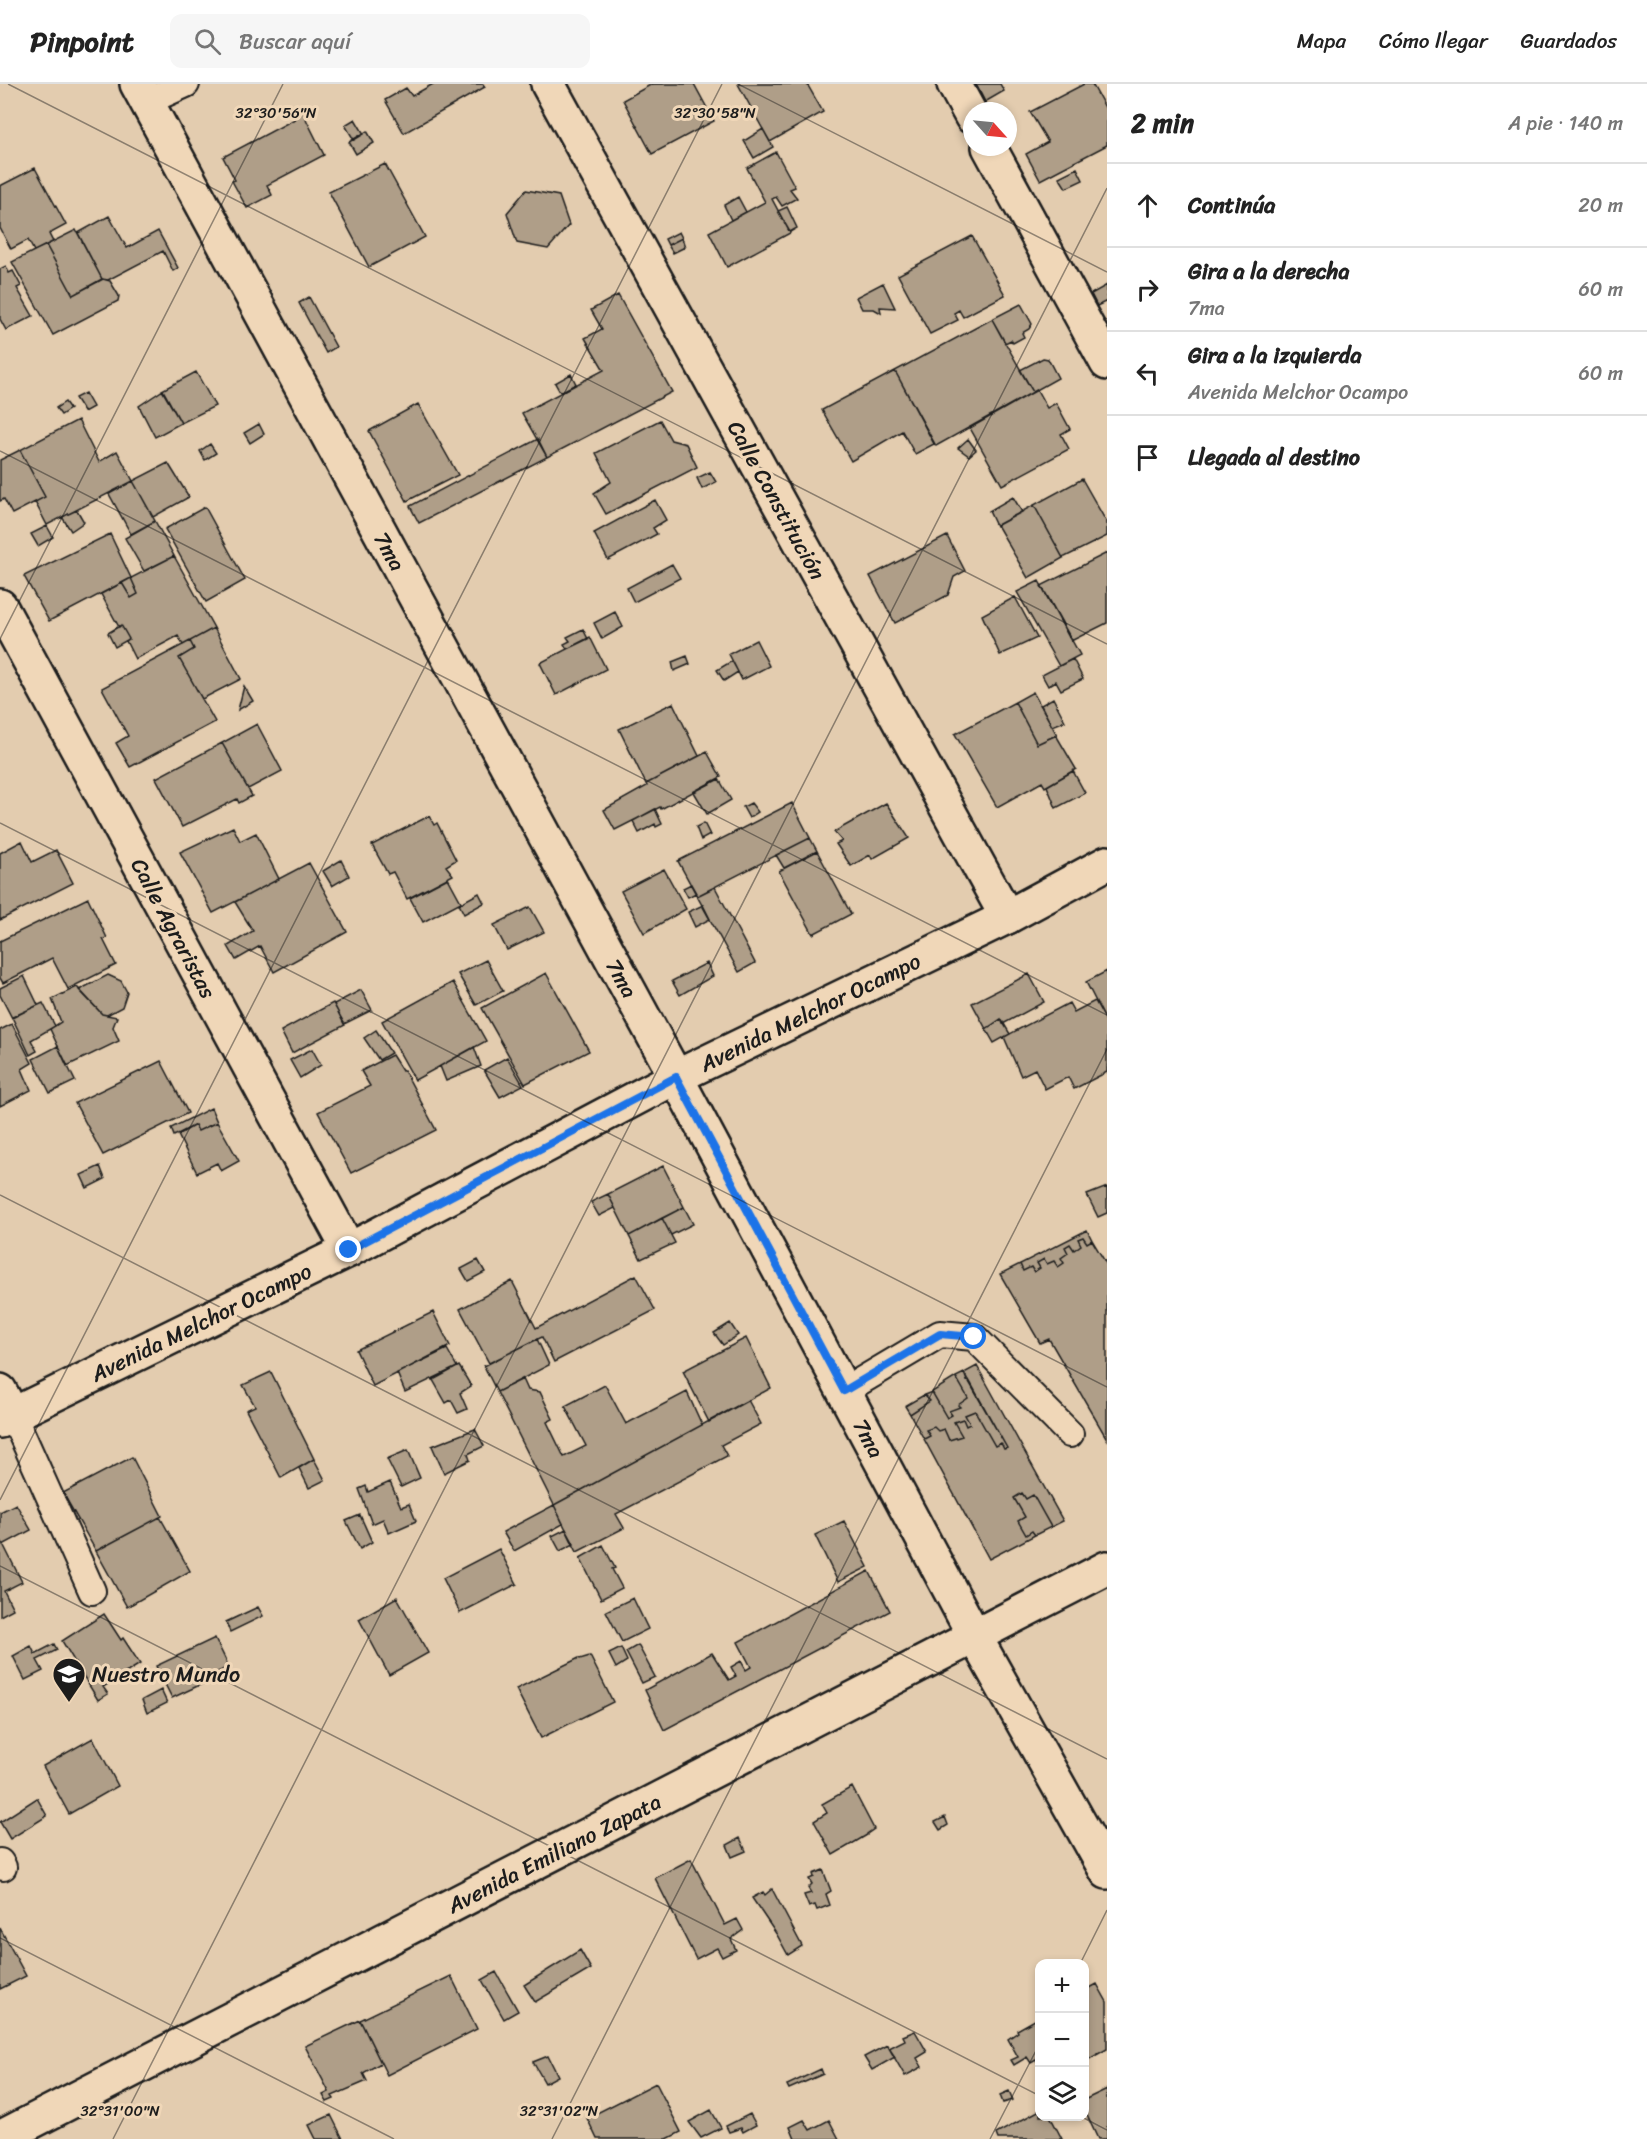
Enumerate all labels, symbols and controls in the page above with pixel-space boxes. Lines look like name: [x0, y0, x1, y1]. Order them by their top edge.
search box: [170, 14, 590, 68]
text: Pinpoint: [30, 17, 134, 66]
text: Buscar aquí: [239, 22, 351, 61]
text: Mapa: [1297, 22, 1346, 60]
text: Cómo llegar: [1379, 22, 1488, 60]
text: Guardados: [1521, 22, 1617, 60]
icon: search: [191, 25, 224, 58]
text: 32°30'56"N: [236, 100, 317, 126]
text: 32°30'58"N: [674, 100, 756, 126]
text: 2 min: [1131, 100, 1194, 146]
north arrow: [963, 102, 1017, 156]
text: A pie · 140 m: [1508, 106, 1623, 141]
text: Continúa: [1188, 186, 1275, 225]
text: 20 m: [1578, 188, 1623, 223]
icon: ahead: [1131, 189, 1164, 222]
text: Gira a la derecha: [1188, 252, 1349, 291]
text: 60 m: [1578, 272, 1623, 307]
icon: right: [1131, 273, 1164, 306]
text: 7ma: [1188, 291, 1225, 326]
text: Gira a la izquierda: [1188, 336, 1361, 375]
text: 60 m: [1578, 356, 1623, 391]
icon: left: [1131, 357, 1164, 390]
text: Avenida Melchor Ocampo: [1188, 375, 1408, 410]
street label: Calle Constitución: [716, 413, 837, 587]
text: Llegada al destino: [1188, 438, 1360, 477]
icon: arrive: [1131, 441, 1164, 474]
street label: 7ma: [363, 524, 416, 578]
street label: Calle Agraristas: [120, 851, 228, 1007]
street label: Avenida Melchor Ocampo: [692, 942, 928, 1083]
street label: 7ma: [595, 951, 648, 1005]
route end: [335, 1236, 361, 1262]
street label: Avenida Melchor Ocampo: [83, 1252, 319, 1393]
route start: [960, 1323, 986, 1349]
street label: 7ma: [842, 1411, 895, 1465]
place label: Nuestro Mundo: [92, 1655, 240, 1694]
school or university icon: Nuestro Mundo: [51, 1656, 87, 1703]
street label: Avenida Emiliano Zapata: [439, 1782, 668, 1925]
map controls: [1035, 1959, 1089, 2121]
button: +: [1035, 1959, 1089, 2013]
button: −: [1035, 2013, 1089, 2067]
button: layers: [1035, 2067, 1089, 2121]
text: 32°31'00"N: [80, 2098, 160, 2124]
text: 32°31'02"N: [520, 2098, 599, 2124]

